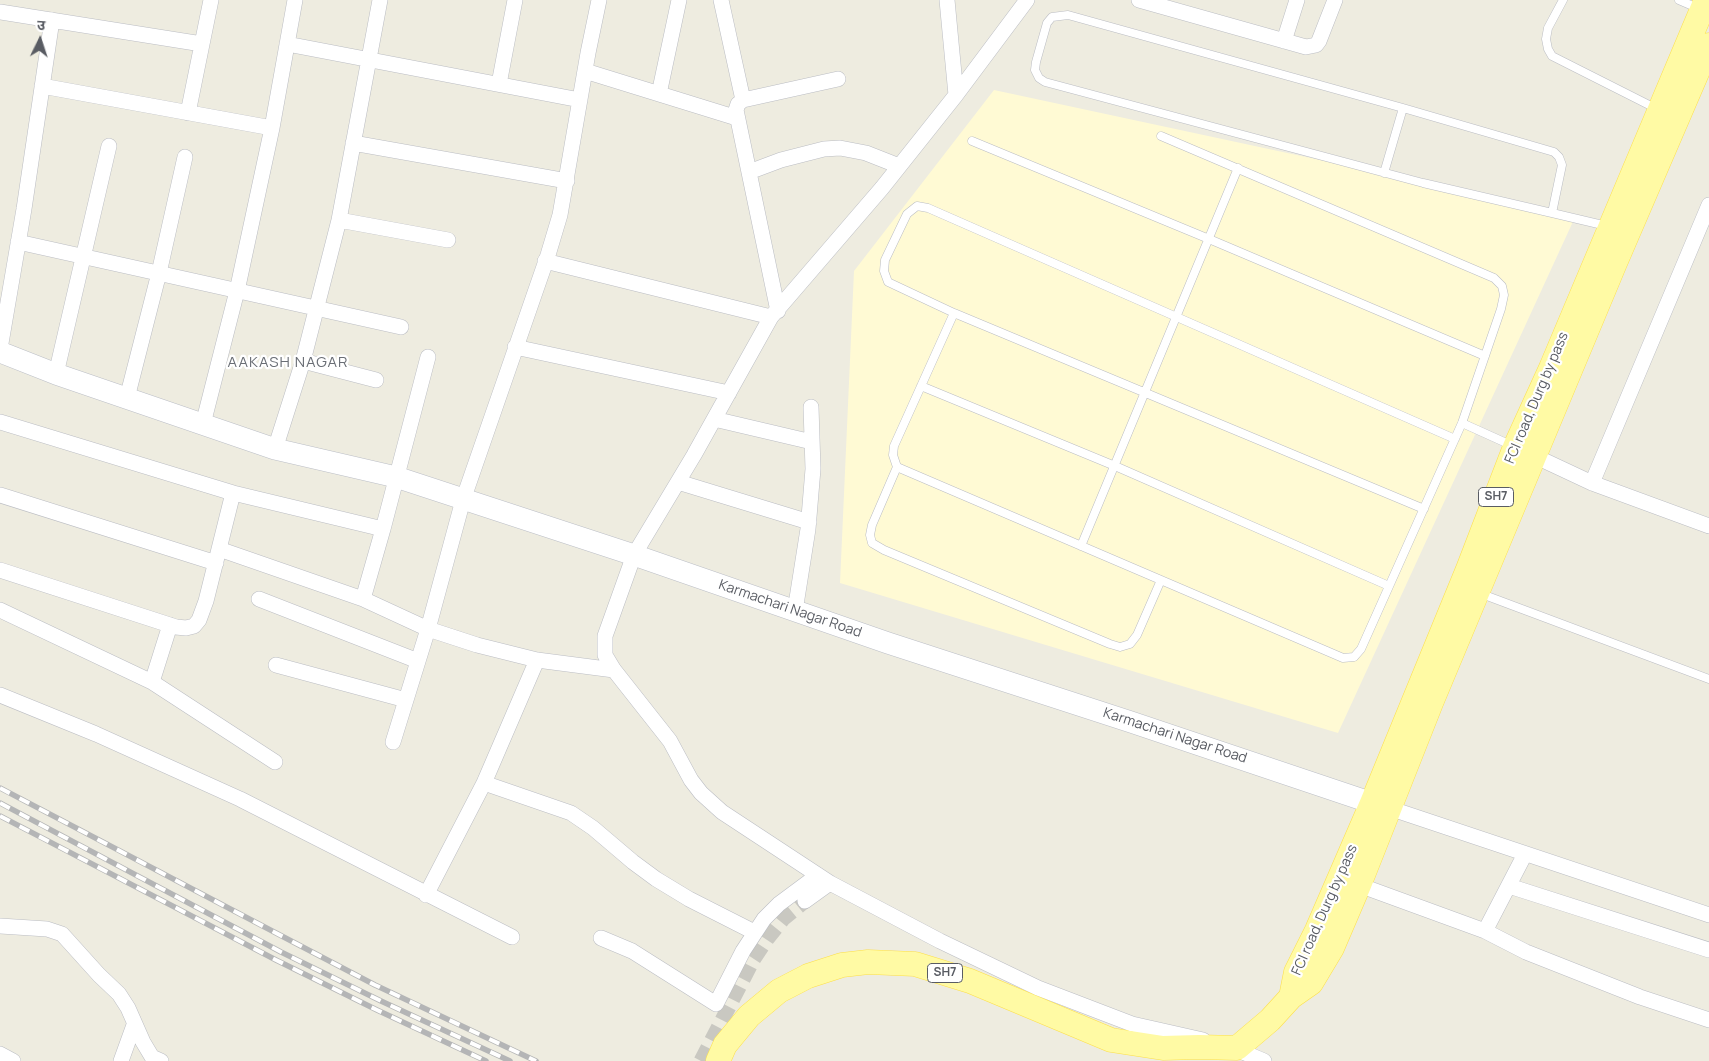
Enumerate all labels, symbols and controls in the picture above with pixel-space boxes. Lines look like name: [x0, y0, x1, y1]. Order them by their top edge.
north arrow: [15, 15, 65, 65]
text: उ: [36, 15, 46, 34]
street label: FCI road, Durg by pass: [1502, 330, 1572, 466]
district label: AAKASH NAGAR: [226, 354, 350, 372]
road number: SH7: [1478, 488, 1514, 507]
street label: Karmachari Nagar Road: [716, 577, 864, 641]
street label: Karmachari Nagar Road: [1101, 705, 1249, 767]
street label: FCI road, Durg by pass: [1289, 842, 1361, 978]
road number: SH7: [928, 964, 962, 982]

